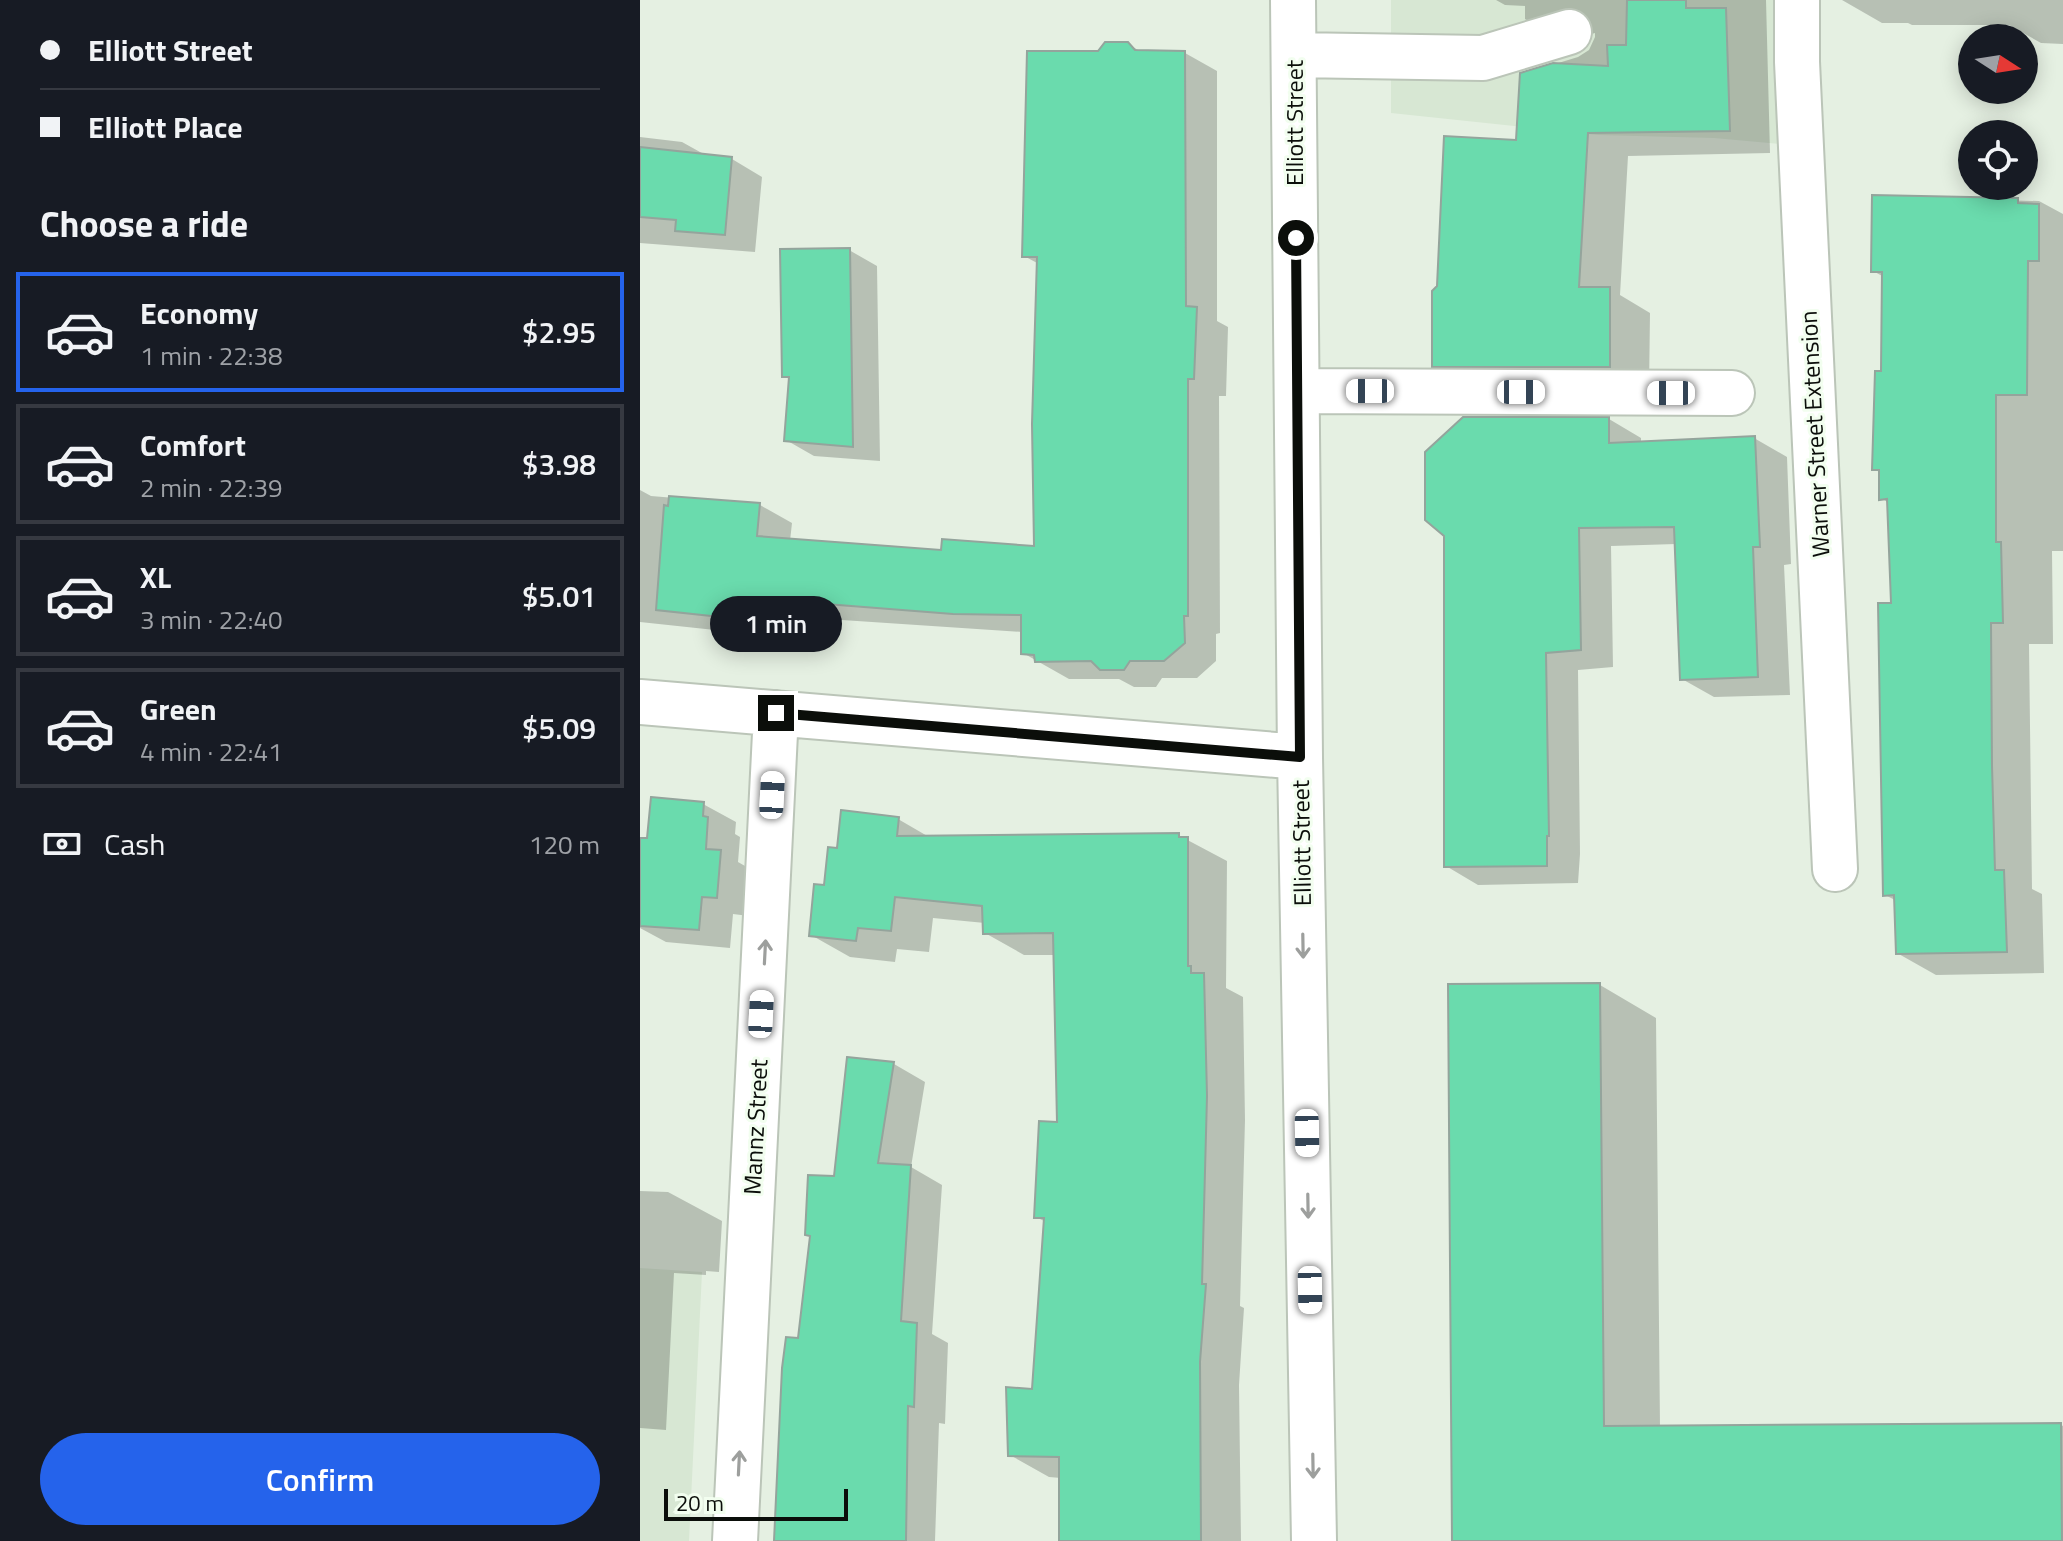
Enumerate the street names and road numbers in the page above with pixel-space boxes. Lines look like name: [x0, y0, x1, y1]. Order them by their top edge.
street label: Elliott Street: [1276, 59, 1312, 186]
street label: Warner Street Extension: [1790, 310, 1838, 558]
street label: Elliott Street: [1282, 779, 1320, 906]
street label: Mannz Street: [733, 1058, 777, 1196]

